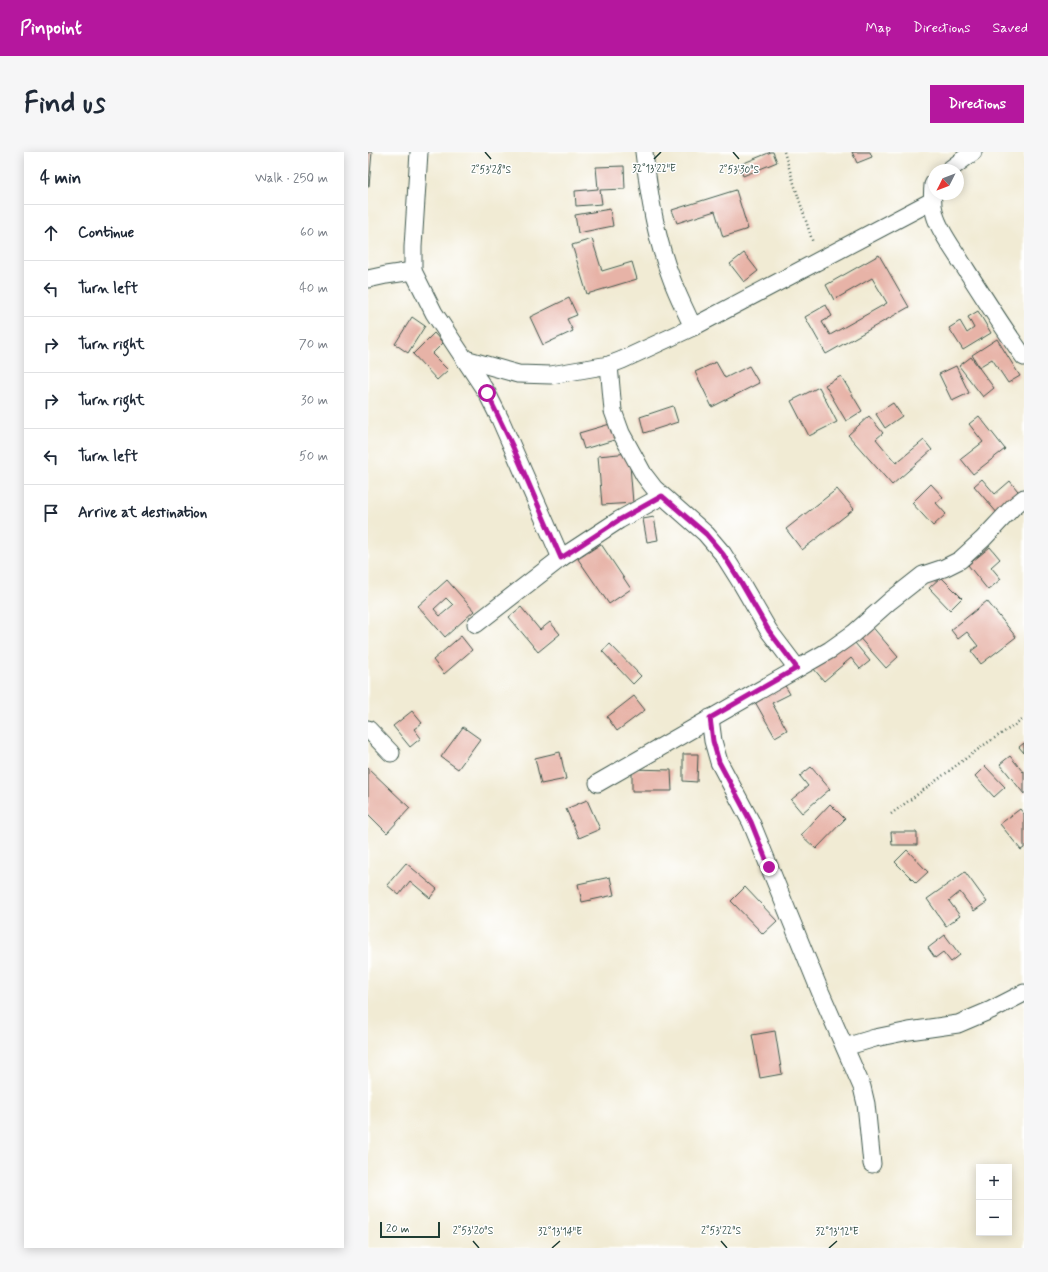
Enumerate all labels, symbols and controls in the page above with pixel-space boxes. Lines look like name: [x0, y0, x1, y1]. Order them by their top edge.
text: Pinpoint: [20, 16, 82, 41]
text: Map: [865, 19, 891, 37]
text: Directions: [913, 19, 971, 37]
text: Saved: [993, 19, 1028, 37]
button: Directions: [930, 85, 1024, 123]
text: Find us: [24, 86, 105, 123]
text: 32°13'22"E: [632, 162, 676, 176]
text: 2°53'28"S: [471, 163, 512, 177]
text: 2°53'30"S: [719, 163, 759, 177]
north arrow: [928, 164, 964, 200]
text: 4 min: [40, 167, 81, 189]
text: Walk · 250 m: [255, 170, 328, 187]
icon: ahead: [40, 222, 62, 244]
text: Continue: [78, 223, 134, 243]
text: 60 m: [300, 224, 328, 241]
icon: left: [40, 278, 62, 300]
text: Turn left: [78, 279, 138, 299]
text: 40 m: [299, 280, 328, 297]
icon: right: [40, 334, 62, 356]
text: Turn right: [78, 335, 145, 355]
text: 70 m: [299, 336, 328, 353]
route start: [478, 384, 496, 402]
icon: right: [40, 390, 62, 412]
text: Turn right: [78, 391, 145, 411]
text: 30 m: [301, 392, 328, 409]
icon: left: [40, 446, 62, 468]
text: Turn left: [78, 447, 138, 467]
text: 50 m: [299, 448, 328, 465]
icon: arrive: [40, 502, 62, 524]
text: Arrive at destination: [78, 503, 207, 523]
route end: [760, 858, 778, 876]
map controls: [976, 1164, 1012, 1236]
button: +: [976, 1164, 1012, 1200]
button: −: [976, 1200, 1012, 1236]
scale bar: [380, 1220, 440, 1239]
text: 20 m: [386, 1222, 409, 1236]
text: 2°53'20"S: [453, 1224, 494, 1238]
text: 2°53'22"S: [701, 1224, 741, 1238]
text: 32°13'14"E: [538, 1225, 582, 1239]
text: 32°13'12"E: [815, 1225, 859, 1239]

